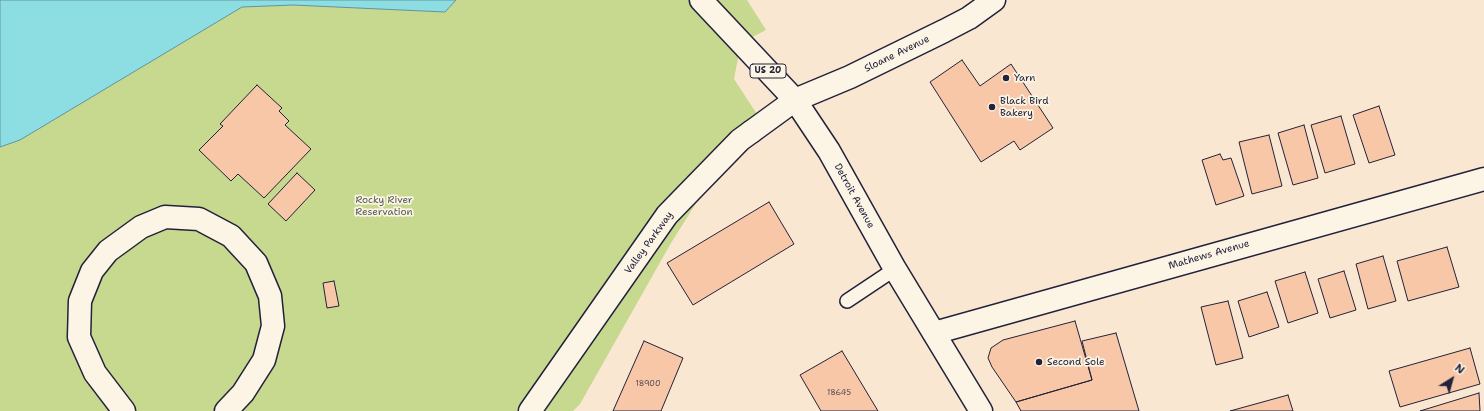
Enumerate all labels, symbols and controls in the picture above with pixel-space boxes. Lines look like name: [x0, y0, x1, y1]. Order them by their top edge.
street label: Sloane Avenue: [862, 33, 932, 75]
road number: US 20: [750, 64, 786, 78]
place label: Yarn: [1014, 72, 1035, 84]
marker: Yarn: [1001, 73, 1011, 83]
place label: Black Bird Bakery: [1000, 95, 1049, 118]
marker: Black Bird Bakery: [987, 102, 997, 112]
street label: Detroit Avenue: [831, 162, 877, 230]
park label: Rocky River Reservation: [355, 194, 413, 218]
street label: Valley Parkway: [622, 209, 676, 277]
street label: Mathews Avenue: [1167, 238, 1251, 272]
place label: Second Sole: [1047, 356, 1105, 368]
marker: Second Sole: [1034, 357, 1044, 367]
north arrow: [1432, 359, 1472, 399]
text: N: [1452, 360, 1468, 378]
house number: 18900: [635, 379, 661, 389]
house number: 18645: [827, 388, 851, 398]

